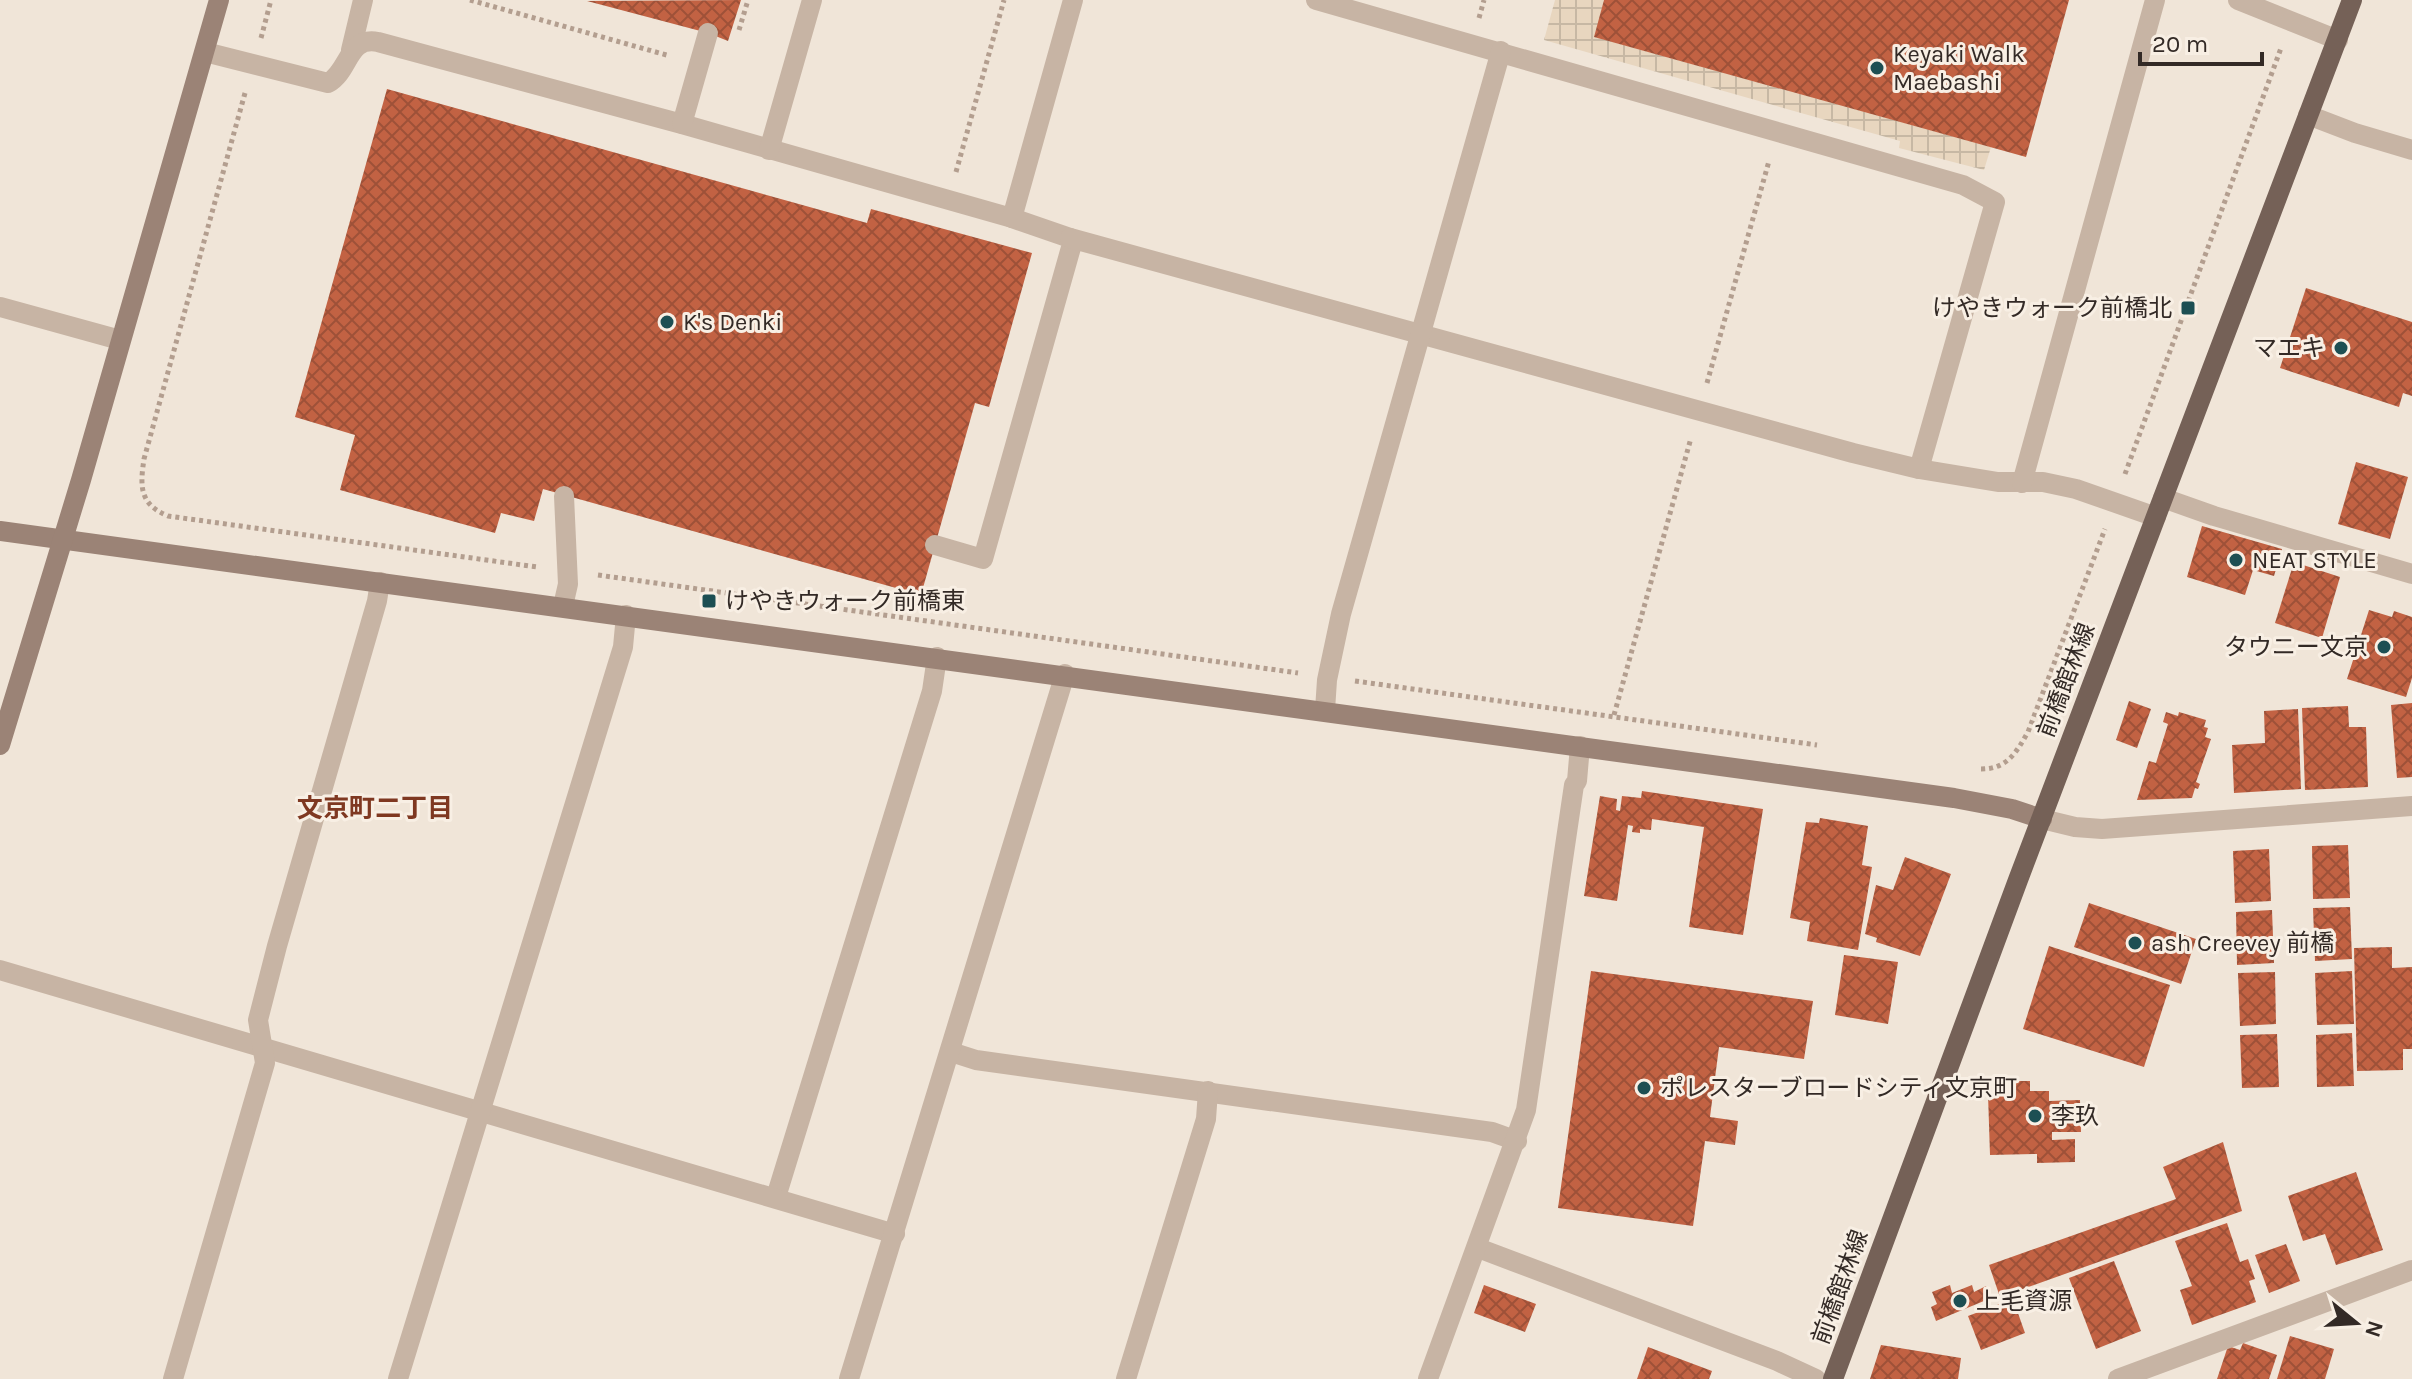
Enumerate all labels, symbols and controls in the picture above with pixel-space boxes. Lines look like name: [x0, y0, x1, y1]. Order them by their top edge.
scale bar: [2140, 16, 2262, 66]
text: 20 m: [2152, 30, 2208, 58]
place label: Keyaki Walk Maebashi: [1893, 40, 2025, 96]
marker: Keyaki Walk Maebashi: [1868, 59, 1886, 77]
place label: けやきウォーク前橋北: [1932, 294, 2172, 322]
marker: けやきウォーク前橋北: [2179, 299, 2197, 317]
place label: K's Denki: [683, 308, 782, 336]
marker: K's Denki: [658, 313, 676, 331]
place label: マエキ: [2253, 334, 2325, 362]
marker: マエキ: [2332, 339, 2350, 357]
place label: NEAT STYLE: [2252, 546, 2377, 574]
marker: NEAT STYLE: [2227, 551, 2245, 569]
place label: けやきウォーク前橋東: [725, 587, 965, 615]
marker: けやきウォーク前橋東: [700, 592, 718, 610]
street label: 前橋館林線: [2031, 619, 2101, 741]
place label: タウニー文京: [2224, 633, 2368, 661]
marker: タウニー文京: [2375, 638, 2393, 656]
district label: 文京町二丁目: [297, 793, 453, 824]
place label: ash Creevey 前橋: [2151, 929, 2334, 957]
marker: ash Creevey 前橋: [2126, 934, 2144, 952]
place label: ポレスターブロードシティ文京町: [1660, 1074, 2017, 1102]
marker: ポレスターブロードシティ文京町: [1635, 1079, 1653, 1097]
place label: 李玖: [2051, 1102, 2099, 1130]
marker: 李玖: [2026, 1107, 2044, 1125]
street label: 前橋館林線: [1806, 1226, 1874, 1348]
north arrow: [2316, 1283, 2396, 1363]
place label: 上毛資源: [1976, 1287, 2072, 1315]
marker: 上毛資源: [1951, 1292, 1969, 1310]
text: N: [2359, 1317, 2389, 1340]

